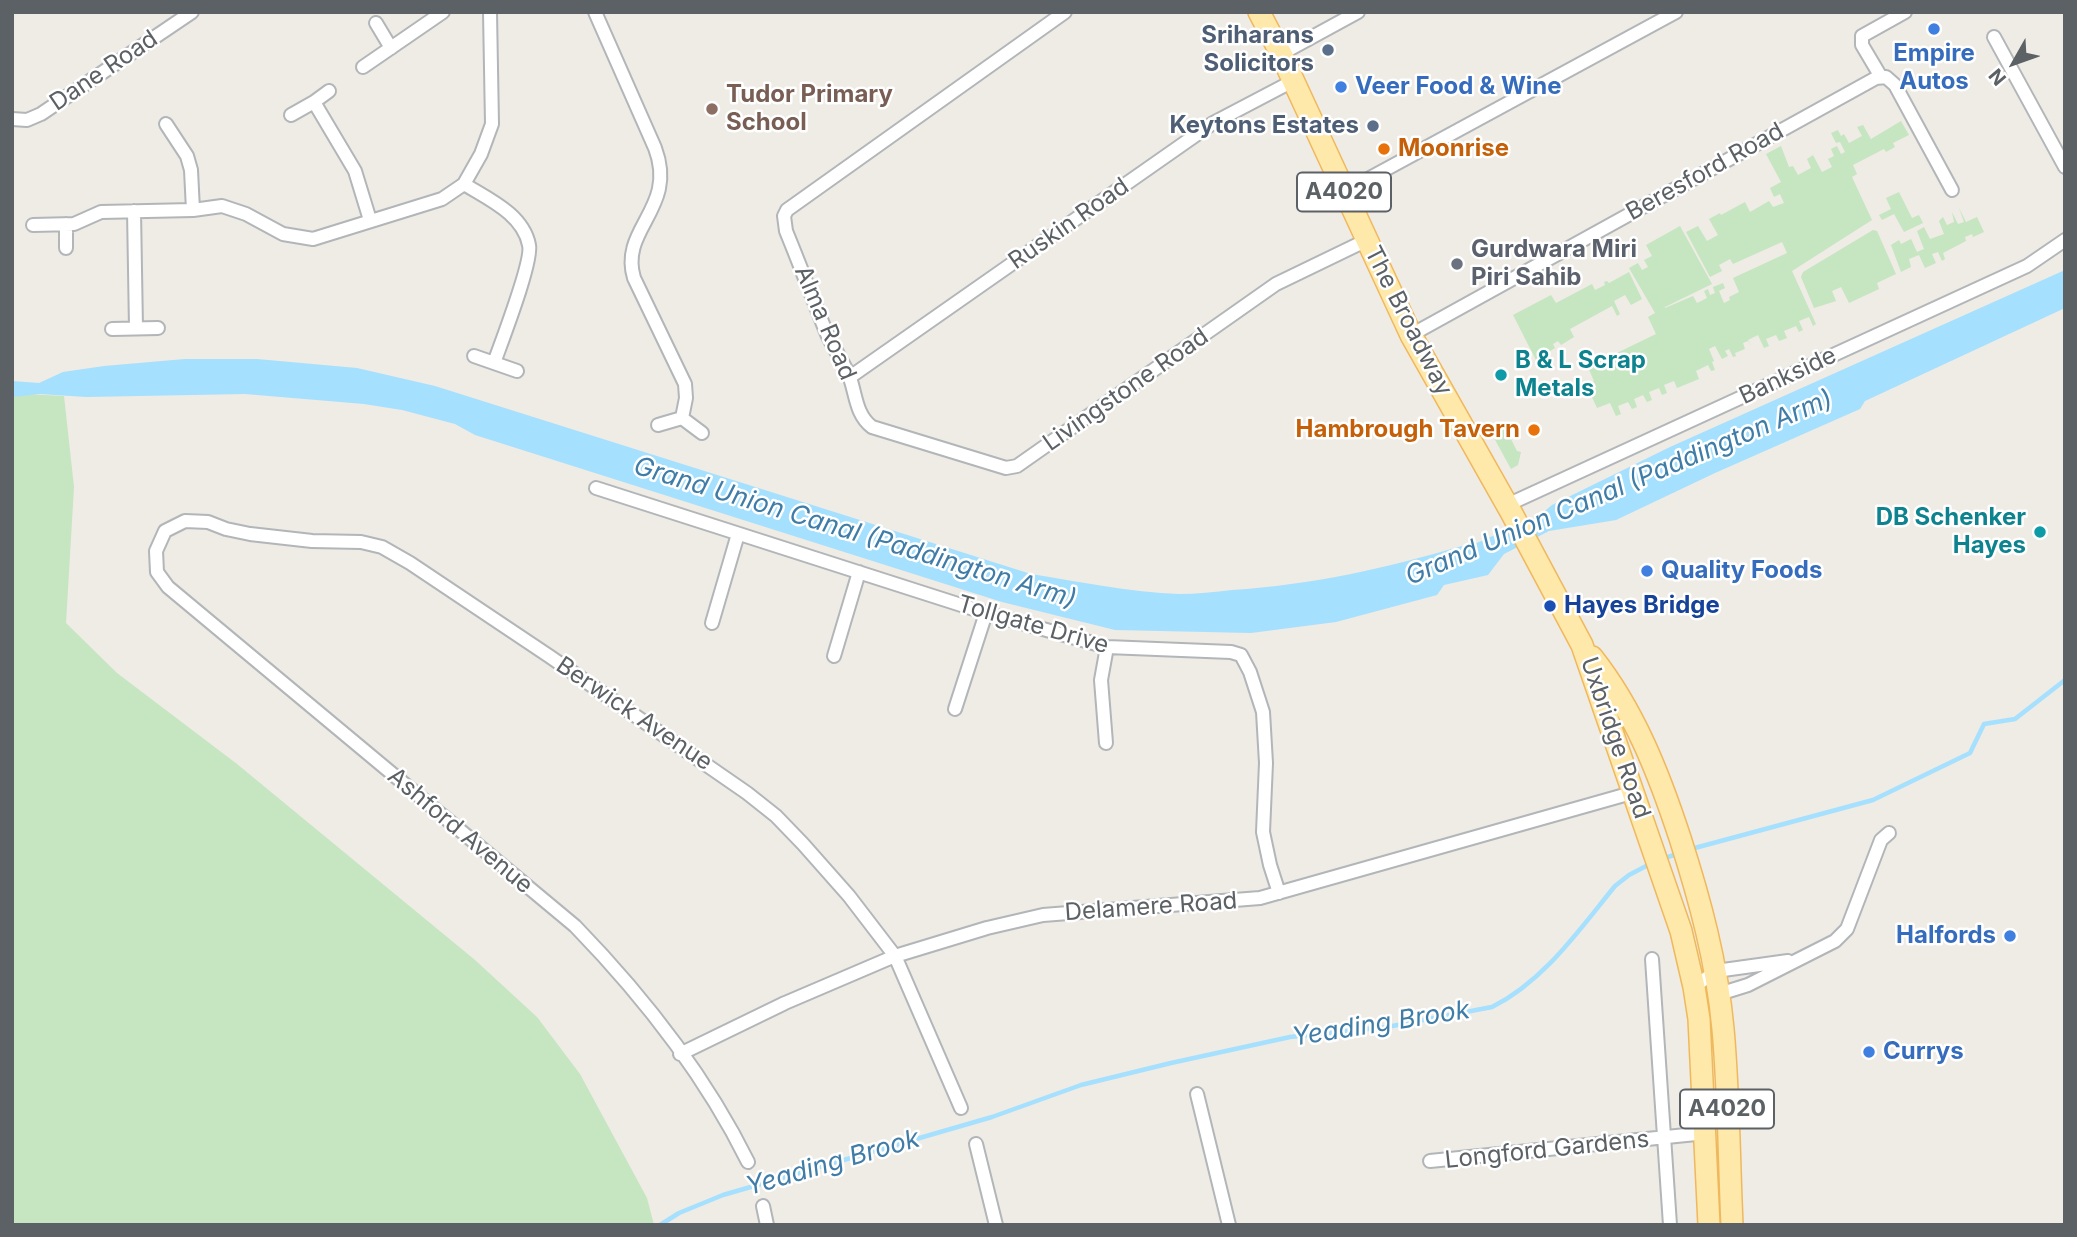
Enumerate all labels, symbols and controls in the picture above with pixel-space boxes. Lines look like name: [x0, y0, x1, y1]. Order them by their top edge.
marker: Empire Autos: [1926, 21, 1942, 37]
place label: Sriharans Solicitors: [1201, 22, 1314, 78]
street label: Dane Road: [45, 25, 163, 117]
north arrow: [1979, 28, 2049, 98]
place label: Empire Autos: [1893, 40, 1975, 96]
marker: Sriharans Solicitors: [1320, 42, 1336, 58]
text: N: [1984, 64, 2011, 90]
place label: Veer Food & Wine: [1355, 73, 1562, 101]
marker: Veer Food & Wine: [1333, 79, 1349, 95]
place label: Tudor Primary School: [726, 81, 893, 137]
marker: Tudor Primary School: [704, 101, 720, 117]
place label: Keytons Estates: [1169, 112, 1359, 140]
street label: Beresford Road: [1621, 117, 1789, 227]
marker: Keytons Estates: [1365, 118, 1381, 134]
place label: Moonrise: [1398, 135, 1509, 163]
marker: Moonrise: [1376, 141, 1392, 157]
street label: Ruskin Road: [1003, 172, 1135, 276]
road number: A4020: [1297, 172, 1391, 211]
place label: Gurdwara Miri Piri Sahib: [1471, 236, 1637, 292]
street label: The Broadway: [1358, 241, 1458, 401]
marker: Gurdwara Miri Piri Sahib: [1449, 256, 1465, 272]
street label: Alma Road: [788, 261, 862, 385]
street label: Livingstone Road: [1038, 322, 1214, 458]
street label: Bankside: [1735, 341, 1841, 411]
place label: B & L Scrap Metals: [1515, 347, 1646, 403]
marker: B & L Scrap Metals: [1493, 367, 1509, 383]
water label: Grand Union Canal (Paddington Arm): [1401, 384, 1837, 592]
place label: Hambrough Tavern: [1296, 416, 1520, 444]
marker: Hambrough Tavern: [1526, 422, 1542, 438]
water label: Grand Union Canal (Paddington Arm): [630, 451, 1080, 615]
place label: DB Schenker Hayes: [1876, 504, 2026, 560]
marker: DB Schenker Hayes: [2032, 524, 2048, 540]
place label: Quality Foods: [1661, 557, 1822, 585]
marker: Quality Foods: [1639, 563, 1655, 579]
street label: Tollgate Drive: [954, 590, 1112, 660]
place label: Hayes Bridge: [1564, 592, 1720, 620]
marker: Hayes Bridge: [1542, 598, 1558, 614]
street label: Berwick Avenue: [550, 651, 718, 777]
street label: Uxbridge Road: [1574, 653, 1656, 823]
street label: Ashford Avenue: [382, 762, 538, 900]
street label: Delamere Road: [1064, 887, 1238, 927]
place label: Halfords: [1896, 922, 1996, 950]
marker: Halfords: [2002, 928, 2018, 944]
water label: Yeading Brook: [1290, 995, 1472, 1053]
place label: Currys: [1883, 1038, 1964, 1066]
marker: Currys: [1861, 1044, 1877, 1060]
road number: A4020: [1680, 1090, 1774, 1128]
water label: Yeading Brook: [743, 1123, 923, 1203]
street label: Longford Gardens: [1444, 1125, 1650, 1175]

